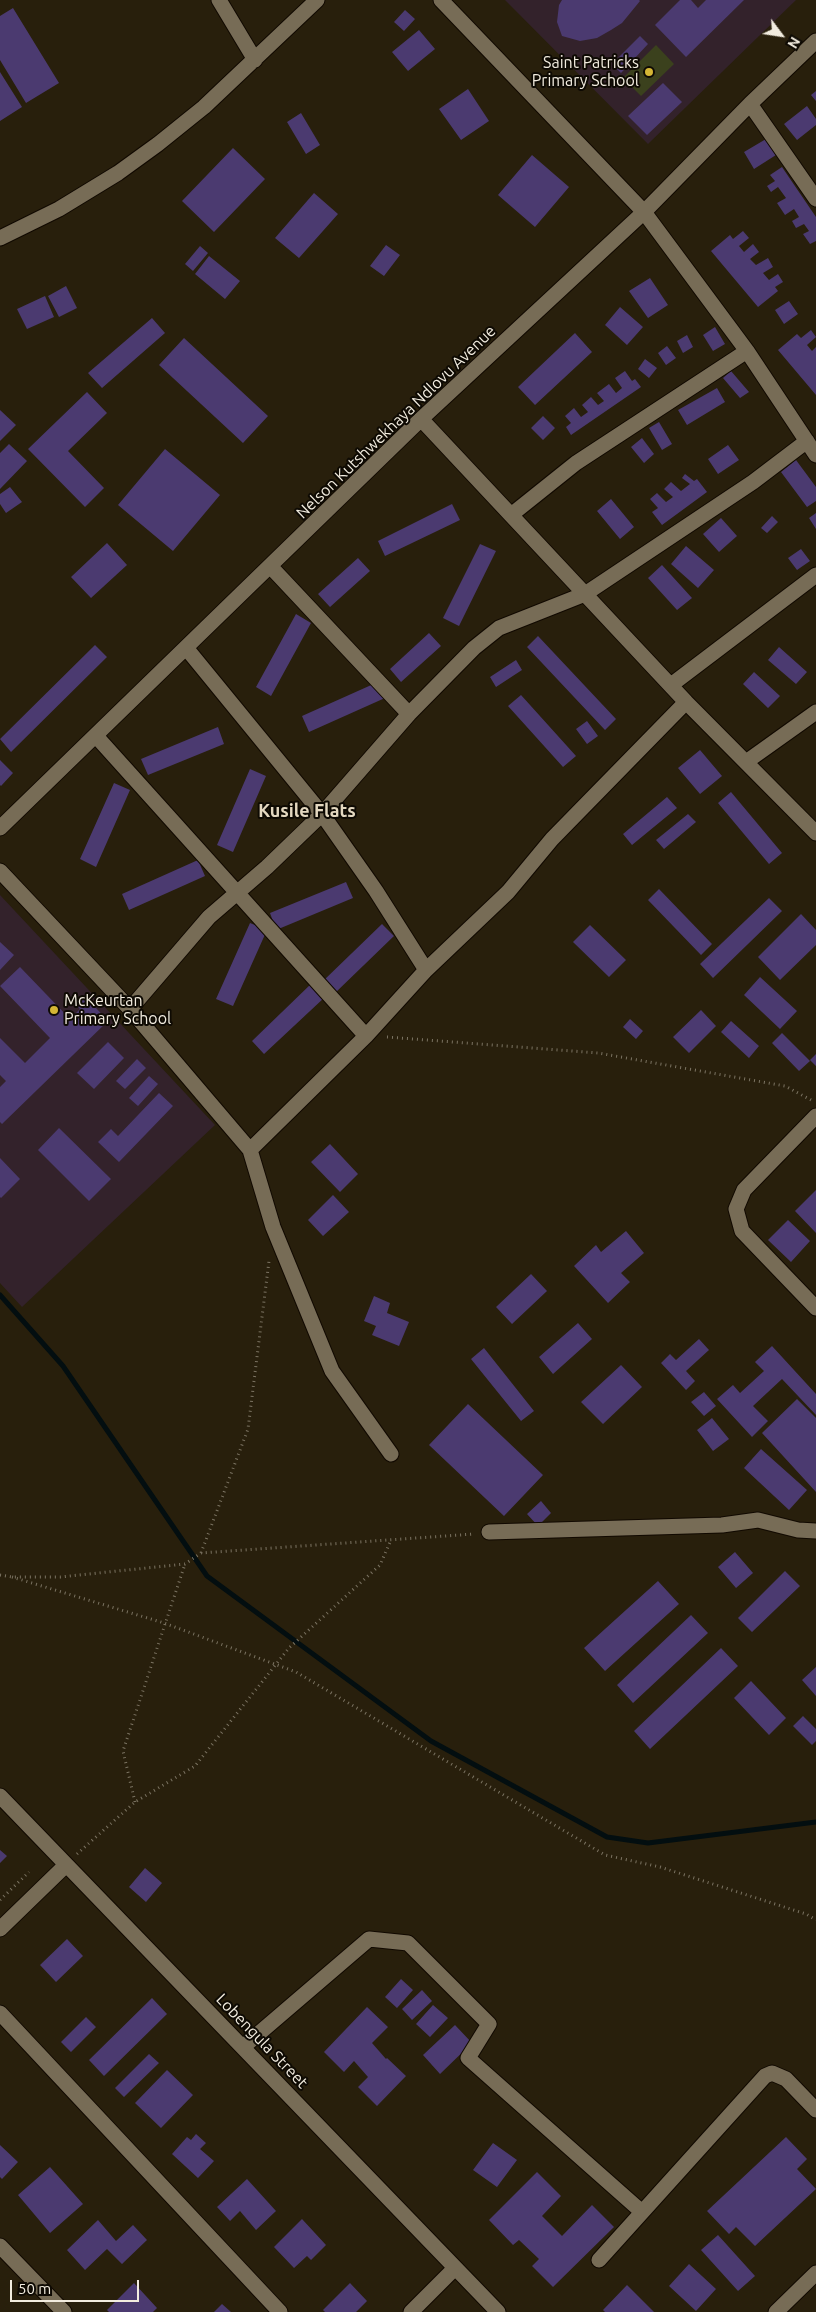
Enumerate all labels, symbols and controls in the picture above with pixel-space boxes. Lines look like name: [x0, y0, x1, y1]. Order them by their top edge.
north arrow: [756, 10, 806, 60]
text: N: [784, 34, 803, 51]
place label: Saint Patricks Primary School: [532, 53, 639, 91]
marker: Saint Patricks Primary School: [643, 66, 655, 78]
street label: Nelson Kutshwekhaya Ndlovu Avenue: [292, 321, 500, 523]
district label: Kusile Flats: [258, 800, 356, 822]
place label: McKeurtan Primary School: [64, 991, 171, 1029]
marker: McKeurtan Primary School: [48, 1004, 60, 1016]
street label: Lobengula Street: [212, 1990, 312, 2092]
scale bar: [12, 2270, 141, 2302]
text: 50 m: [18, 2280, 51, 2297]

